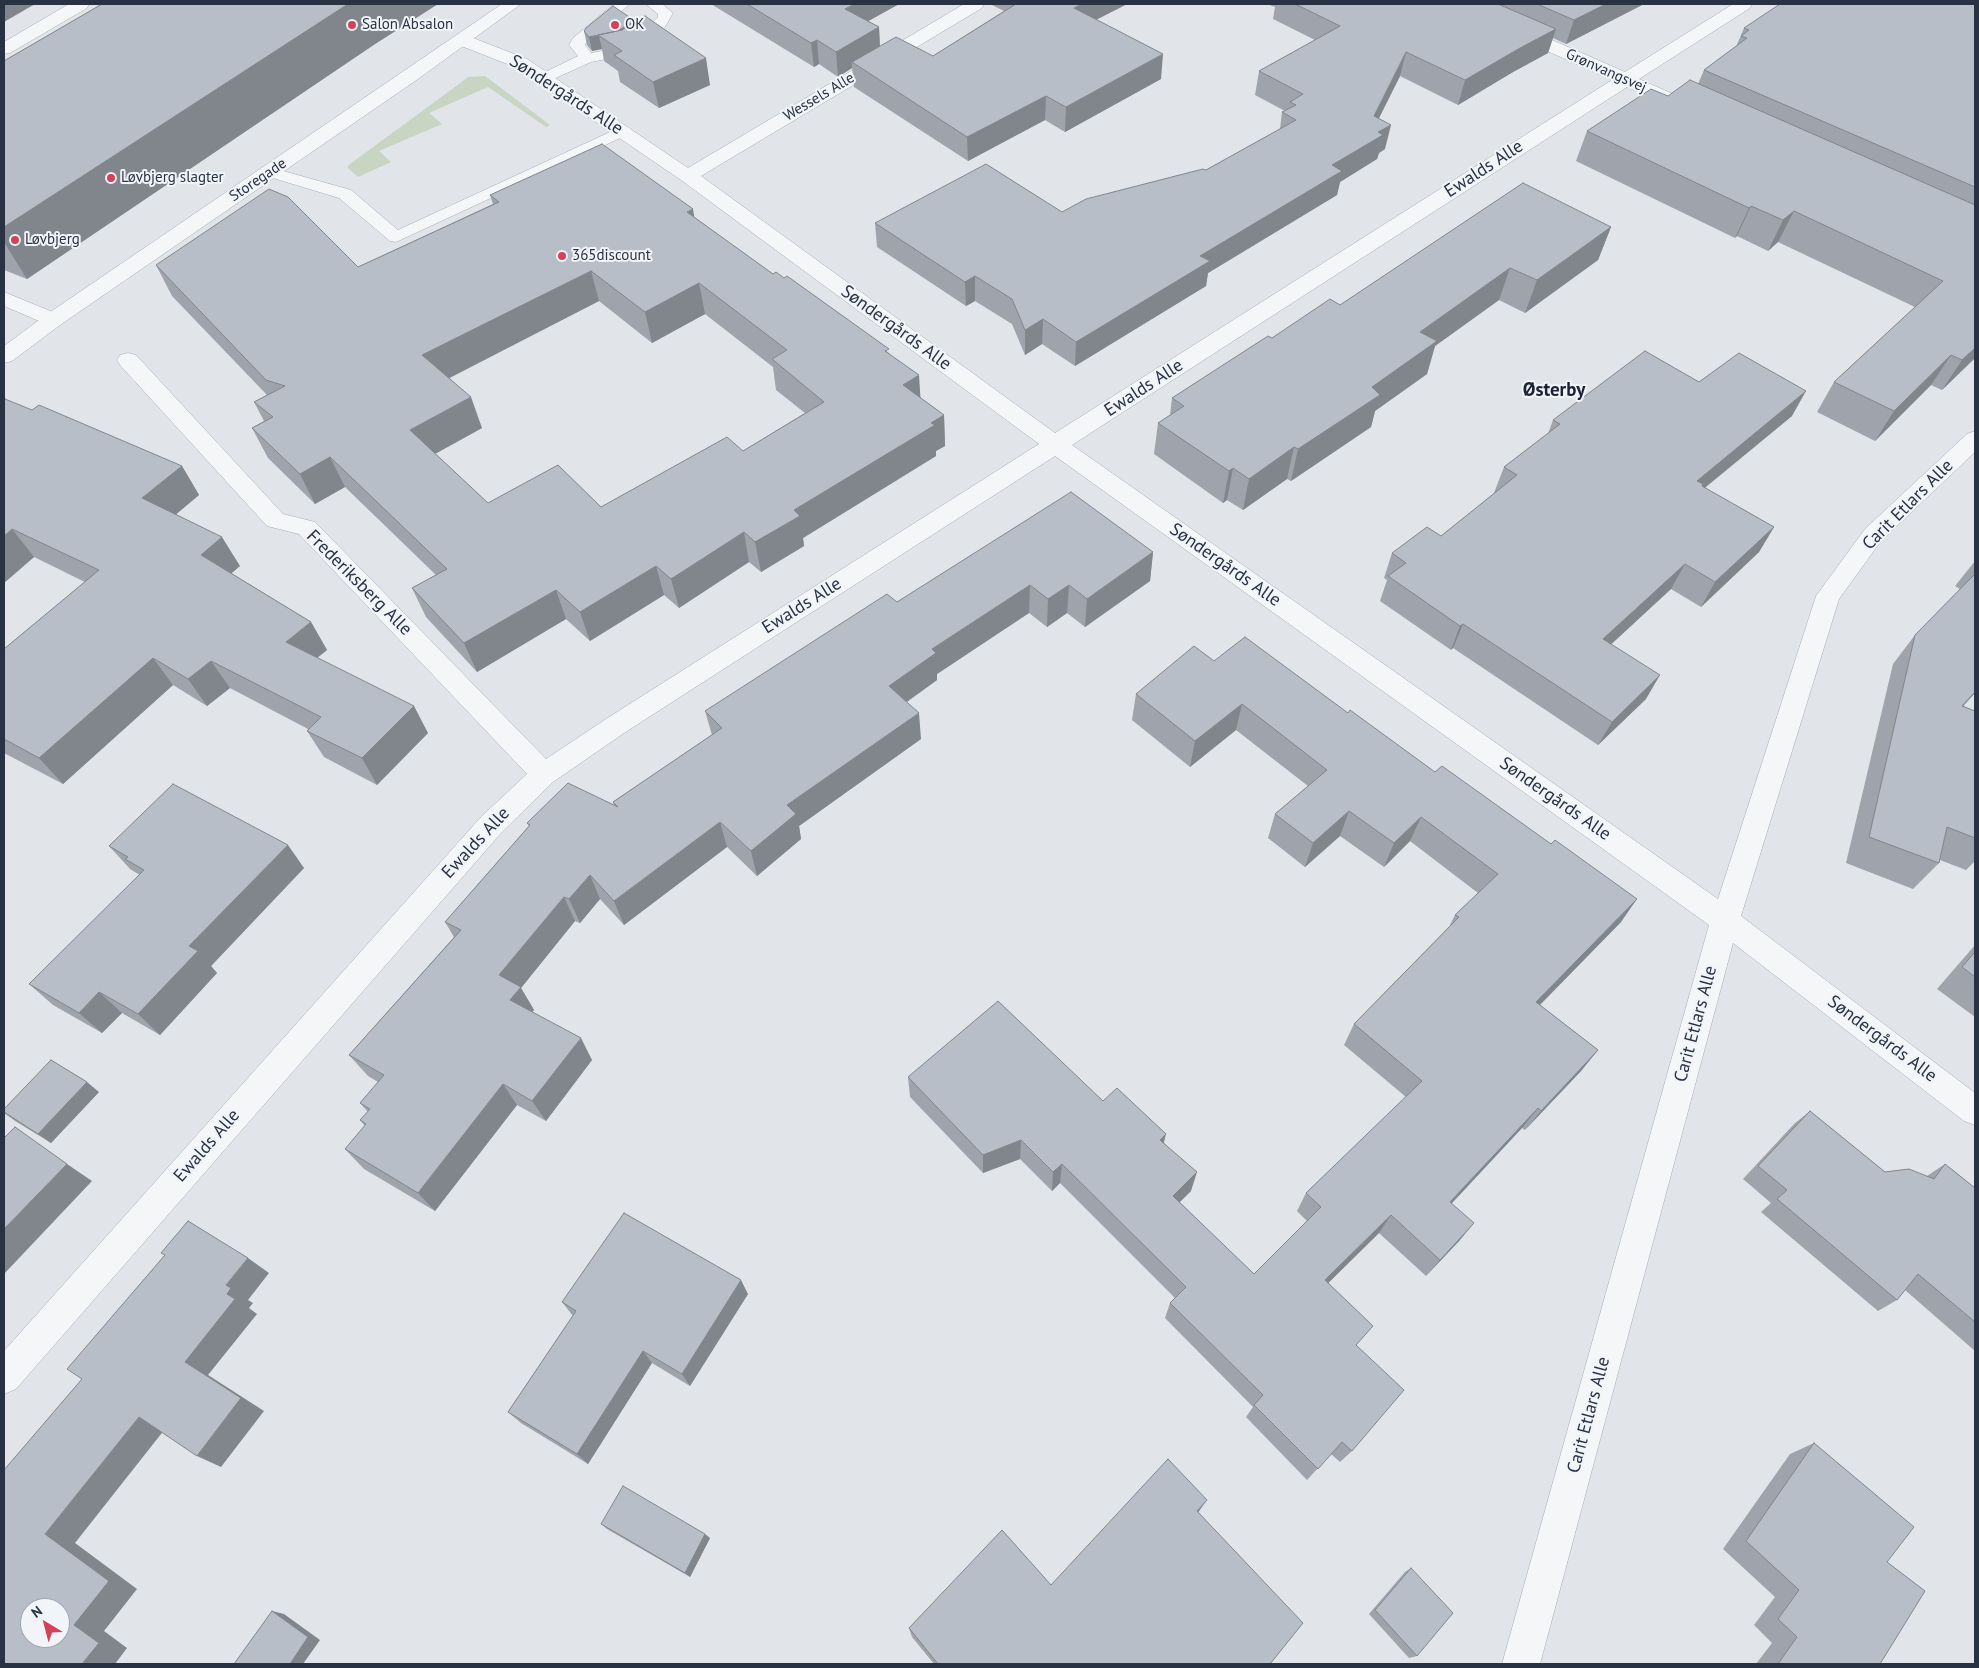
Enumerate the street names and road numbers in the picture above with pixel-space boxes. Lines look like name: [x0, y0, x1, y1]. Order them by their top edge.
street label: Grønvangsvej: [1563, 45, 1649, 97]
street label: Søndergårds Alle: [505, 50, 627, 140]
street label: Wessels Alle: [780, 69, 858, 125]
street label: Ewalds Alle: [1441, 136, 1527, 202]
street label: Storegade: [226, 154, 290, 206]
street label: Søndergårds Alle: [837, 281, 955, 375]
street label: Ewalds Alle: [1101, 355, 1187, 421]
street label: Carit Etlars Alle: [1858, 455, 1958, 555]
street label: Søndergårds Alle: [1165, 519, 1285, 611]
street label: Frederiksberg Alle: [302, 526, 416, 640]
street label: Ewalds Alle: [758, 573, 846, 639]
street label: Søndergårds Alle: [1495, 753, 1615, 845]
street label: Ewalds Alle: [438, 803, 514, 883]
street label: Carit Etlars Alle: [1670, 964, 1722, 1084]
street label: Søndergårds Alle: [1823, 991, 1941, 1087]
street label: Ewalds Alle: [170, 1105, 244, 1187]
street label: Carit Etlars Alle: [1563, 1355, 1615, 1475]

